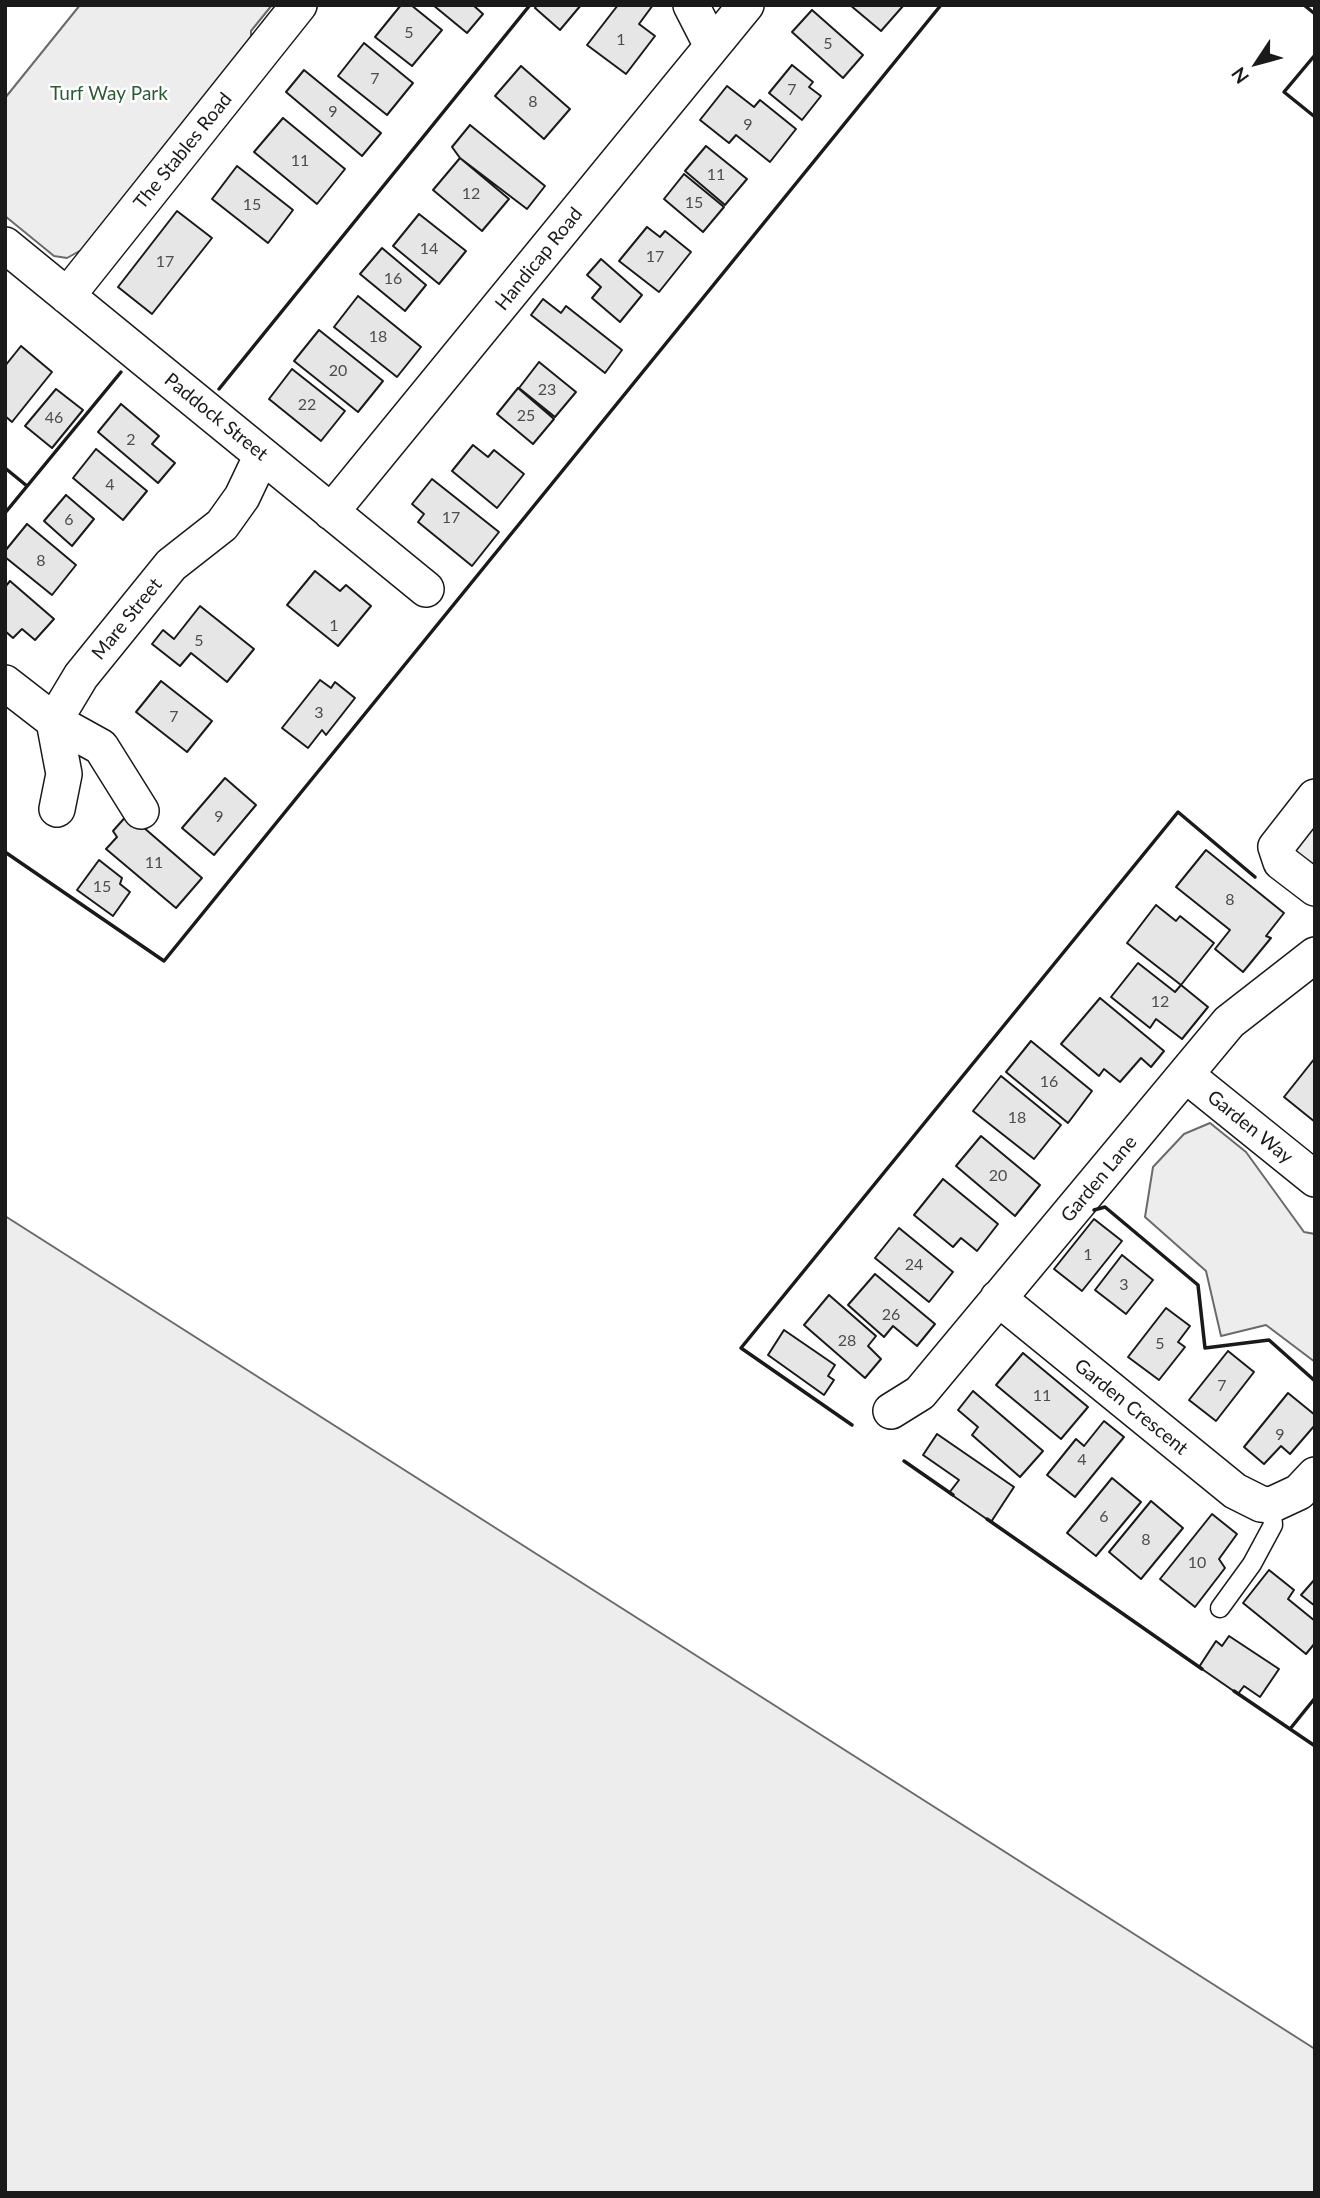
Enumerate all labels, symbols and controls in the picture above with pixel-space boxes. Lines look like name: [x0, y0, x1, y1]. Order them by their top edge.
house number: 5: [404, 23, 414, 43]
north arrow: [1222, 28, 1292, 98]
house number: 1: [616, 30, 626, 50]
house number: 5: [823, 34, 833, 54]
text: N: [1226, 63, 1253, 88]
house number: 7: [370, 69, 380, 89]
house number: 7: [787, 80, 797, 100]
park label: Turf Way Park: [50, 83, 168, 105]
street label: The Stables Road: [129, 88, 237, 214]
house number: 8: [528, 92, 538, 112]
house number: 9: [328, 102, 338, 122]
house number: 9: [743, 115, 753, 135]
house number: 11: [291, 151, 309, 171]
house number: 11: [707, 165, 725, 185]
house number: 12: [462, 184, 480, 204]
house number: 15: [685, 193, 703, 213]
house number: 15: [243, 195, 261, 215]
street label: Handicap Road: [491, 203, 587, 315]
house number: 14: [420, 239, 438, 259]
house number: 17: [646, 247, 664, 267]
house number: 17: [156, 252, 174, 272]
house number: 16: [384, 269, 402, 289]
house number: 18: [369, 327, 387, 347]
house number: 20: [329, 361, 347, 381]
street label: Paddock Street: [160, 368, 272, 466]
house number: 23: [538, 380, 556, 400]
house number: 22: [298, 395, 316, 415]
house number: 25: [517, 406, 535, 426]
house number: 46: [45, 408, 63, 428]
house number: 2: [126, 430, 136, 450]
house number: 4: [105, 475, 115, 495]
house number: 17: [442, 508, 460, 528]
house number: 6: [64, 510, 74, 530]
house number: 8: [36, 551, 46, 571]
street label: Mare Street: [87, 574, 167, 664]
house number: 1: [329, 616, 339, 636]
house number: 5: [194, 631, 204, 651]
house number: 3: [314, 703, 324, 723]
house number: 7: [169, 707, 179, 727]
house number: 9: [214, 807, 224, 827]
house number: 11: [145, 853, 163, 873]
house number: 15: [93, 877, 111, 897]
house number: 8: [1225, 890, 1235, 910]
house number: 12: [1151, 992, 1169, 1012]
house number: 16: [1040, 1072, 1058, 1092]
street label: Garden Way: [1203, 1086, 1297, 1168]
house number: 18: [1008, 1108, 1026, 1128]
street label: Garden Lane: [1056, 1131, 1142, 1227]
house number: 20: [989, 1166, 1007, 1186]
house number: 1: [1083, 1245, 1093, 1265]
house number: 24: [905, 1255, 923, 1275]
house number: 3: [1119, 1275, 1129, 1295]
house number: 26: [882, 1305, 900, 1325]
house number: 28: [838, 1331, 856, 1351]
house number: 5: [1155, 1334, 1165, 1354]
street label: Garden Crescent: [1070, 1354, 1192, 1460]
house number: 7: [1217, 1376, 1227, 1396]
house number: 11: [1033, 1386, 1051, 1406]
house number: 9: [1275, 1425, 1285, 1445]
house number: 4: [1077, 1450, 1087, 1470]
house number: 6: [1099, 1507, 1109, 1527]
house number: 8: [1141, 1530, 1151, 1550]
house number: 10: [1188, 1553, 1206, 1573]

